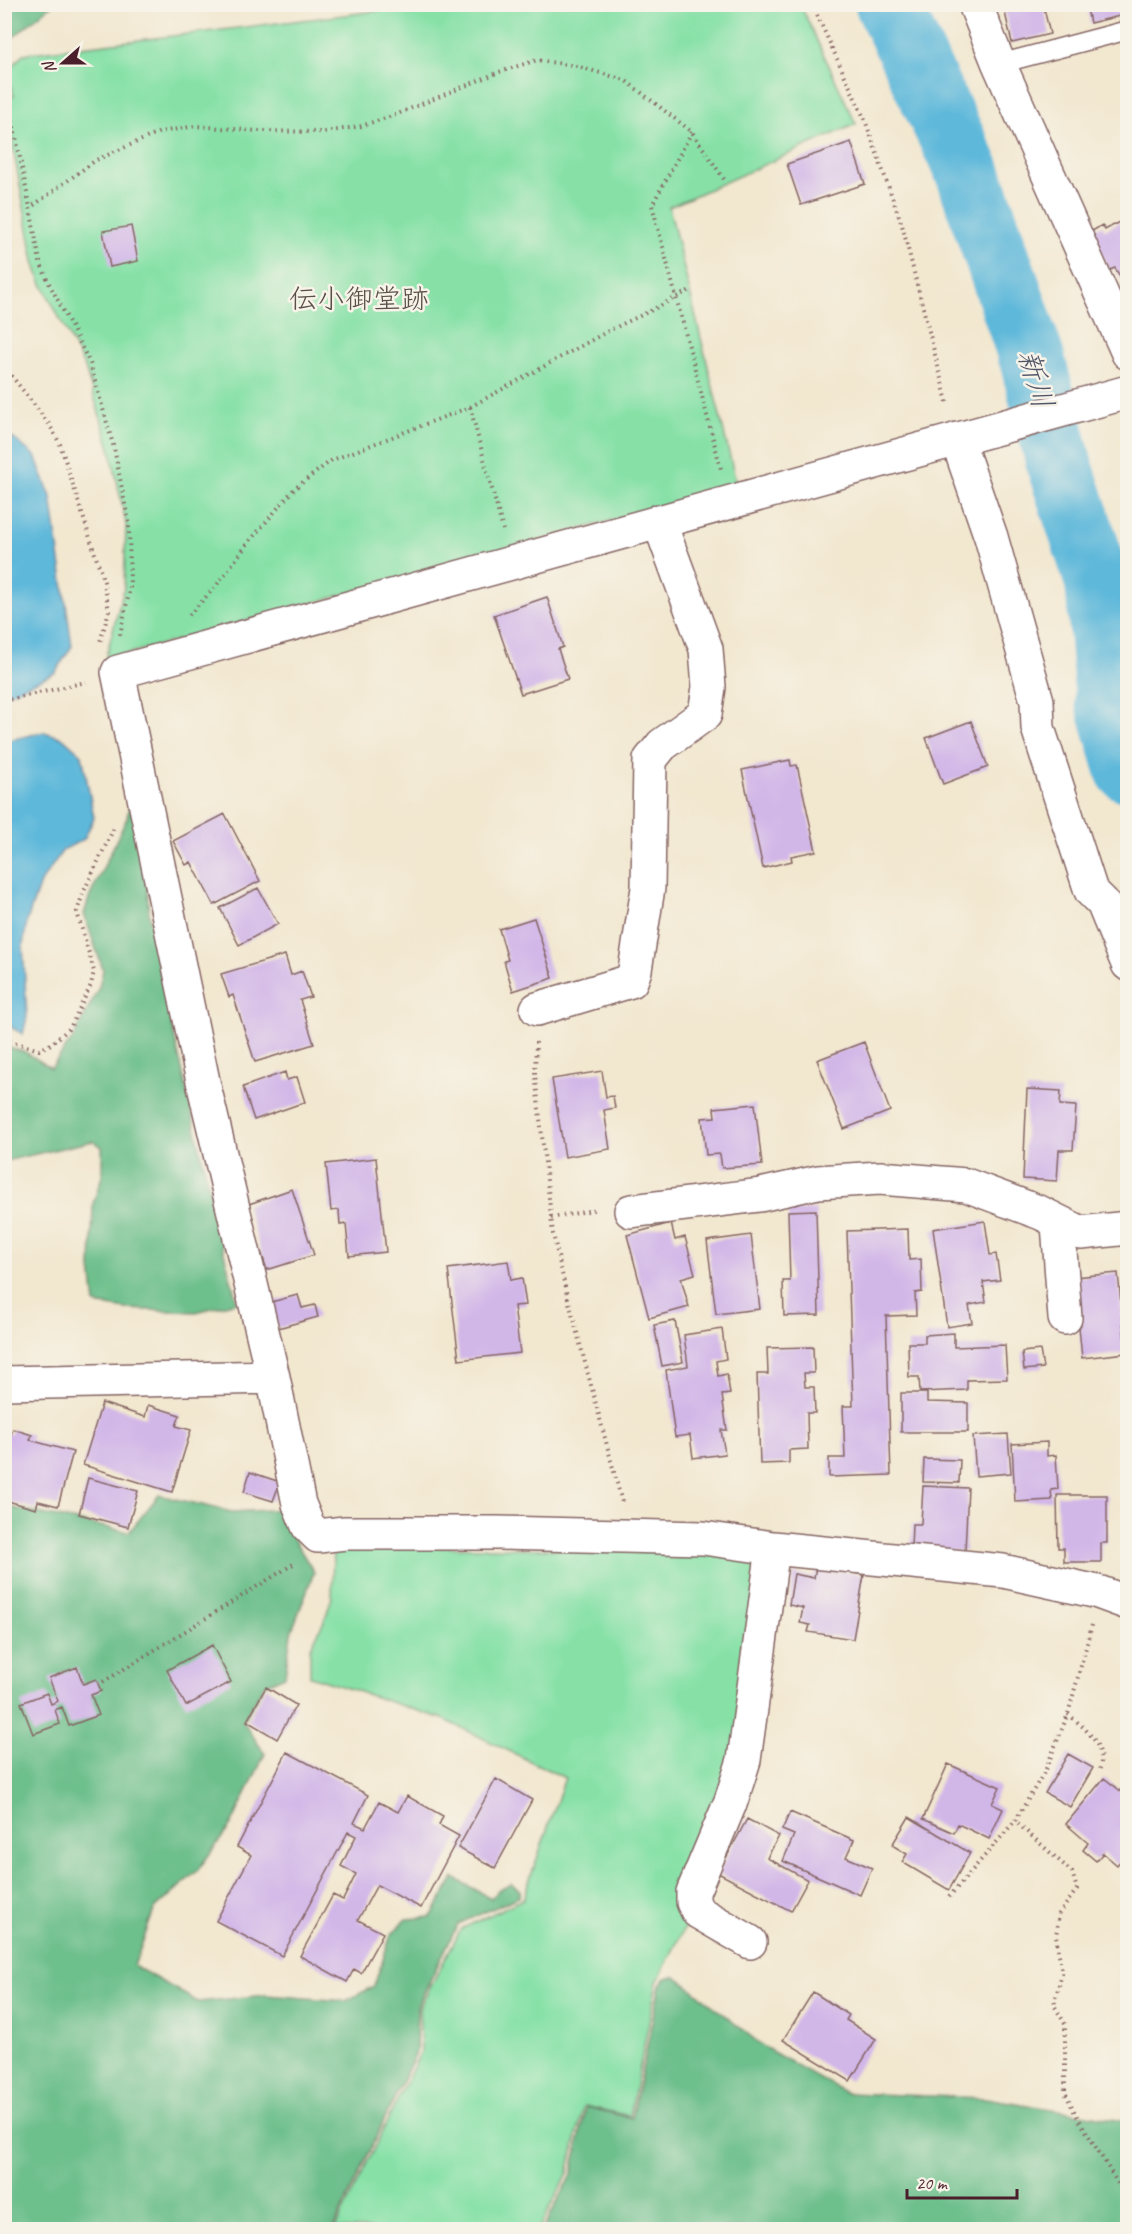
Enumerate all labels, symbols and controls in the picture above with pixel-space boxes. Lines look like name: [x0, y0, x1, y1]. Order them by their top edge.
north arrow: [33, 33, 93, 93]
text: N: [38, 57, 61, 76]
park label: 伝小御堂跡: [289, 281, 429, 316]
water label: 新川: [1009, 345, 1063, 413]
scale bar: [907, 2162, 1016, 2200]
text: 20 m: [916, 2172, 949, 2194]

